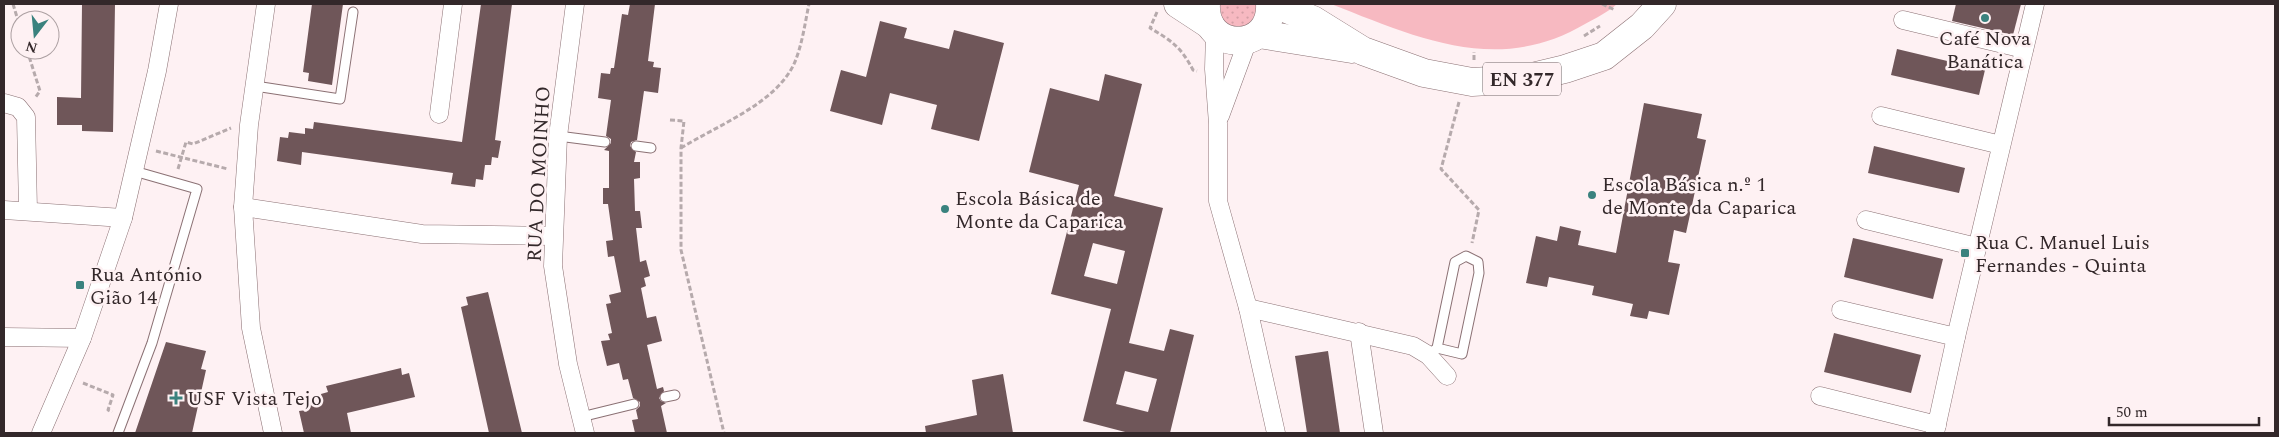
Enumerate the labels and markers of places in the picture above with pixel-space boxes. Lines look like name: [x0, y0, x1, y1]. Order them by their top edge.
marker: Café Nova Banática: [1979, 12, 1991, 24]
place label: Café Nova Banática: [1939, 24, 2031, 77]
place label: Escola Básica n.º 1 de Monte da Caparica: [1602, 170, 1796, 223]
place label: Escola Básica de Monte da Caparica: [955, 184, 1124, 237]
marker: Escola Básica n.º 1 de Monte da Caparica: [1586, 189, 1598, 201]
marker: Escola Básica de Monte da Caparica: [939, 203, 951, 215]
place label: Rua C. Manuel Luis Fernandes - Quinta: [1975, 228, 2150, 281]
marker: Rua C. Manuel Luis Fernandes - Quinta: [1959, 247, 1971, 259]
place label: Rua António Gião 14: [90, 260, 202, 313]
marker: Rua António Gião 14: [74, 279, 86, 291]
place label: USF Vista Tejo: [187, 384, 322, 414]
marker: USF Vista Tejo: [169, 391, 183, 405]

